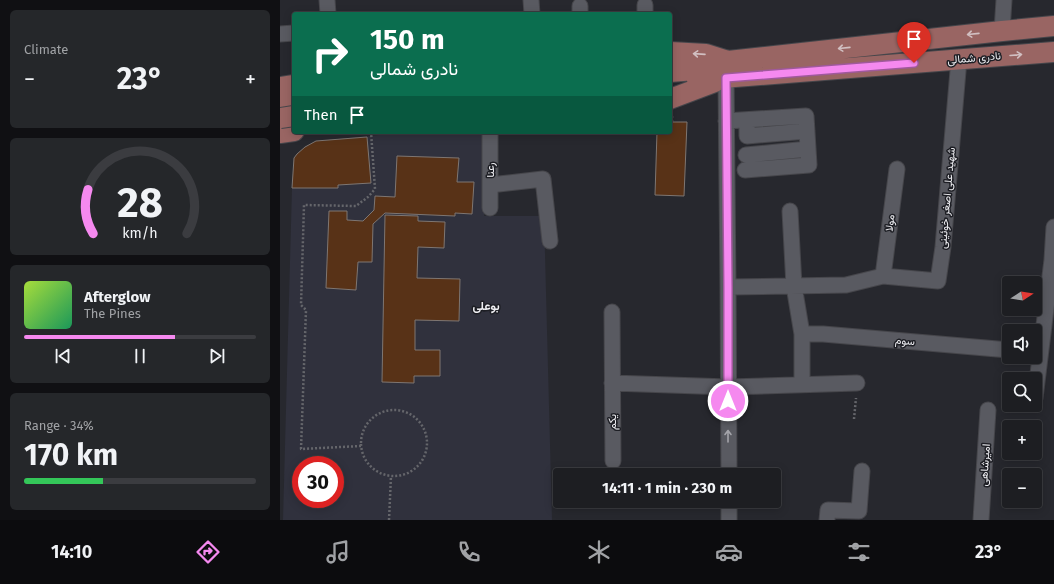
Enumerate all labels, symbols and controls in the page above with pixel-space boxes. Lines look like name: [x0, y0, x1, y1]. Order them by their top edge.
pin: [897, 22, 931, 63]
text: 150 m: [370, 23, 445, 56]
icon: right: [304, 28, 356, 80]
icon: arrive: [903, 28, 925, 50]
one-way arrow: [967, 30, 980, 38]
text: Climate: [24, 42, 68, 57]
one-way arrow: [838, 44, 851, 52]
street label: نادری شمالی: [947, 49, 1001, 67]
one-way arrow: [693, 50, 706, 57]
one-way arrow: [1009, 51, 1022, 58]
text: نادری شمالی: [370, 58, 458, 80]
text: 23°: [117, 61, 163, 97]
text: −: [24, 66, 35, 93]
text: +: [245, 66, 256, 93]
icon: arrive: [346, 104, 368, 126]
text: Then: [304, 106, 338, 124]
street label: شهید علی اصغر خوئینی: [936, 146, 958, 249]
street label: رعنا: [484, 162, 497, 178]
text: 28: [117, 178, 163, 228]
street label: مولا: [883, 214, 898, 232]
text: km/h: [122, 225, 158, 242]
north arrow: [1002, 276, 1042, 316]
map controls: [1002, 276, 1042, 508]
text: Afterglow: [84, 288, 150, 306]
district label: بوعلی: [472, 299, 500, 314]
text: The Pines: [84, 306, 141, 321]
button: sound: [1002, 324, 1042, 364]
street label: سوم: [894, 334, 916, 349]
icon: previous: [52, 345, 74, 367]
icon: pause: [129, 345, 151, 367]
icon: next: [206, 345, 228, 367]
button: search: [1002, 372, 1042, 412]
position arrow: [707, 380, 749, 422]
street label: یکم: [606, 414, 620, 430]
text: Range · 34%: [24, 418, 94, 433]
button: +: [1002, 420, 1042, 460]
one-way arrow: [724, 430, 732, 443]
text: 170 km: [24, 437, 118, 473]
street label: امیرشاهی: [977, 443, 993, 487]
speed limit sign: 30: [292, 456, 344, 508]
button: −: [1002, 468, 1042, 508]
text: 14:11 · 1 min · 230 m: [602, 479, 732, 497]
icon: directions: [194, 538, 222, 566]
icon: music: [324, 538, 352, 566]
icon: phone: [455, 538, 483, 566]
icon: climate: [585, 538, 613, 566]
icon: car: [715, 538, 743, 566]
icon: filters: [845, 538, 873, 566]
text: 14:10: [51, 541, 92, 563]
text: 23°: [975, 541, 1003, 563]

